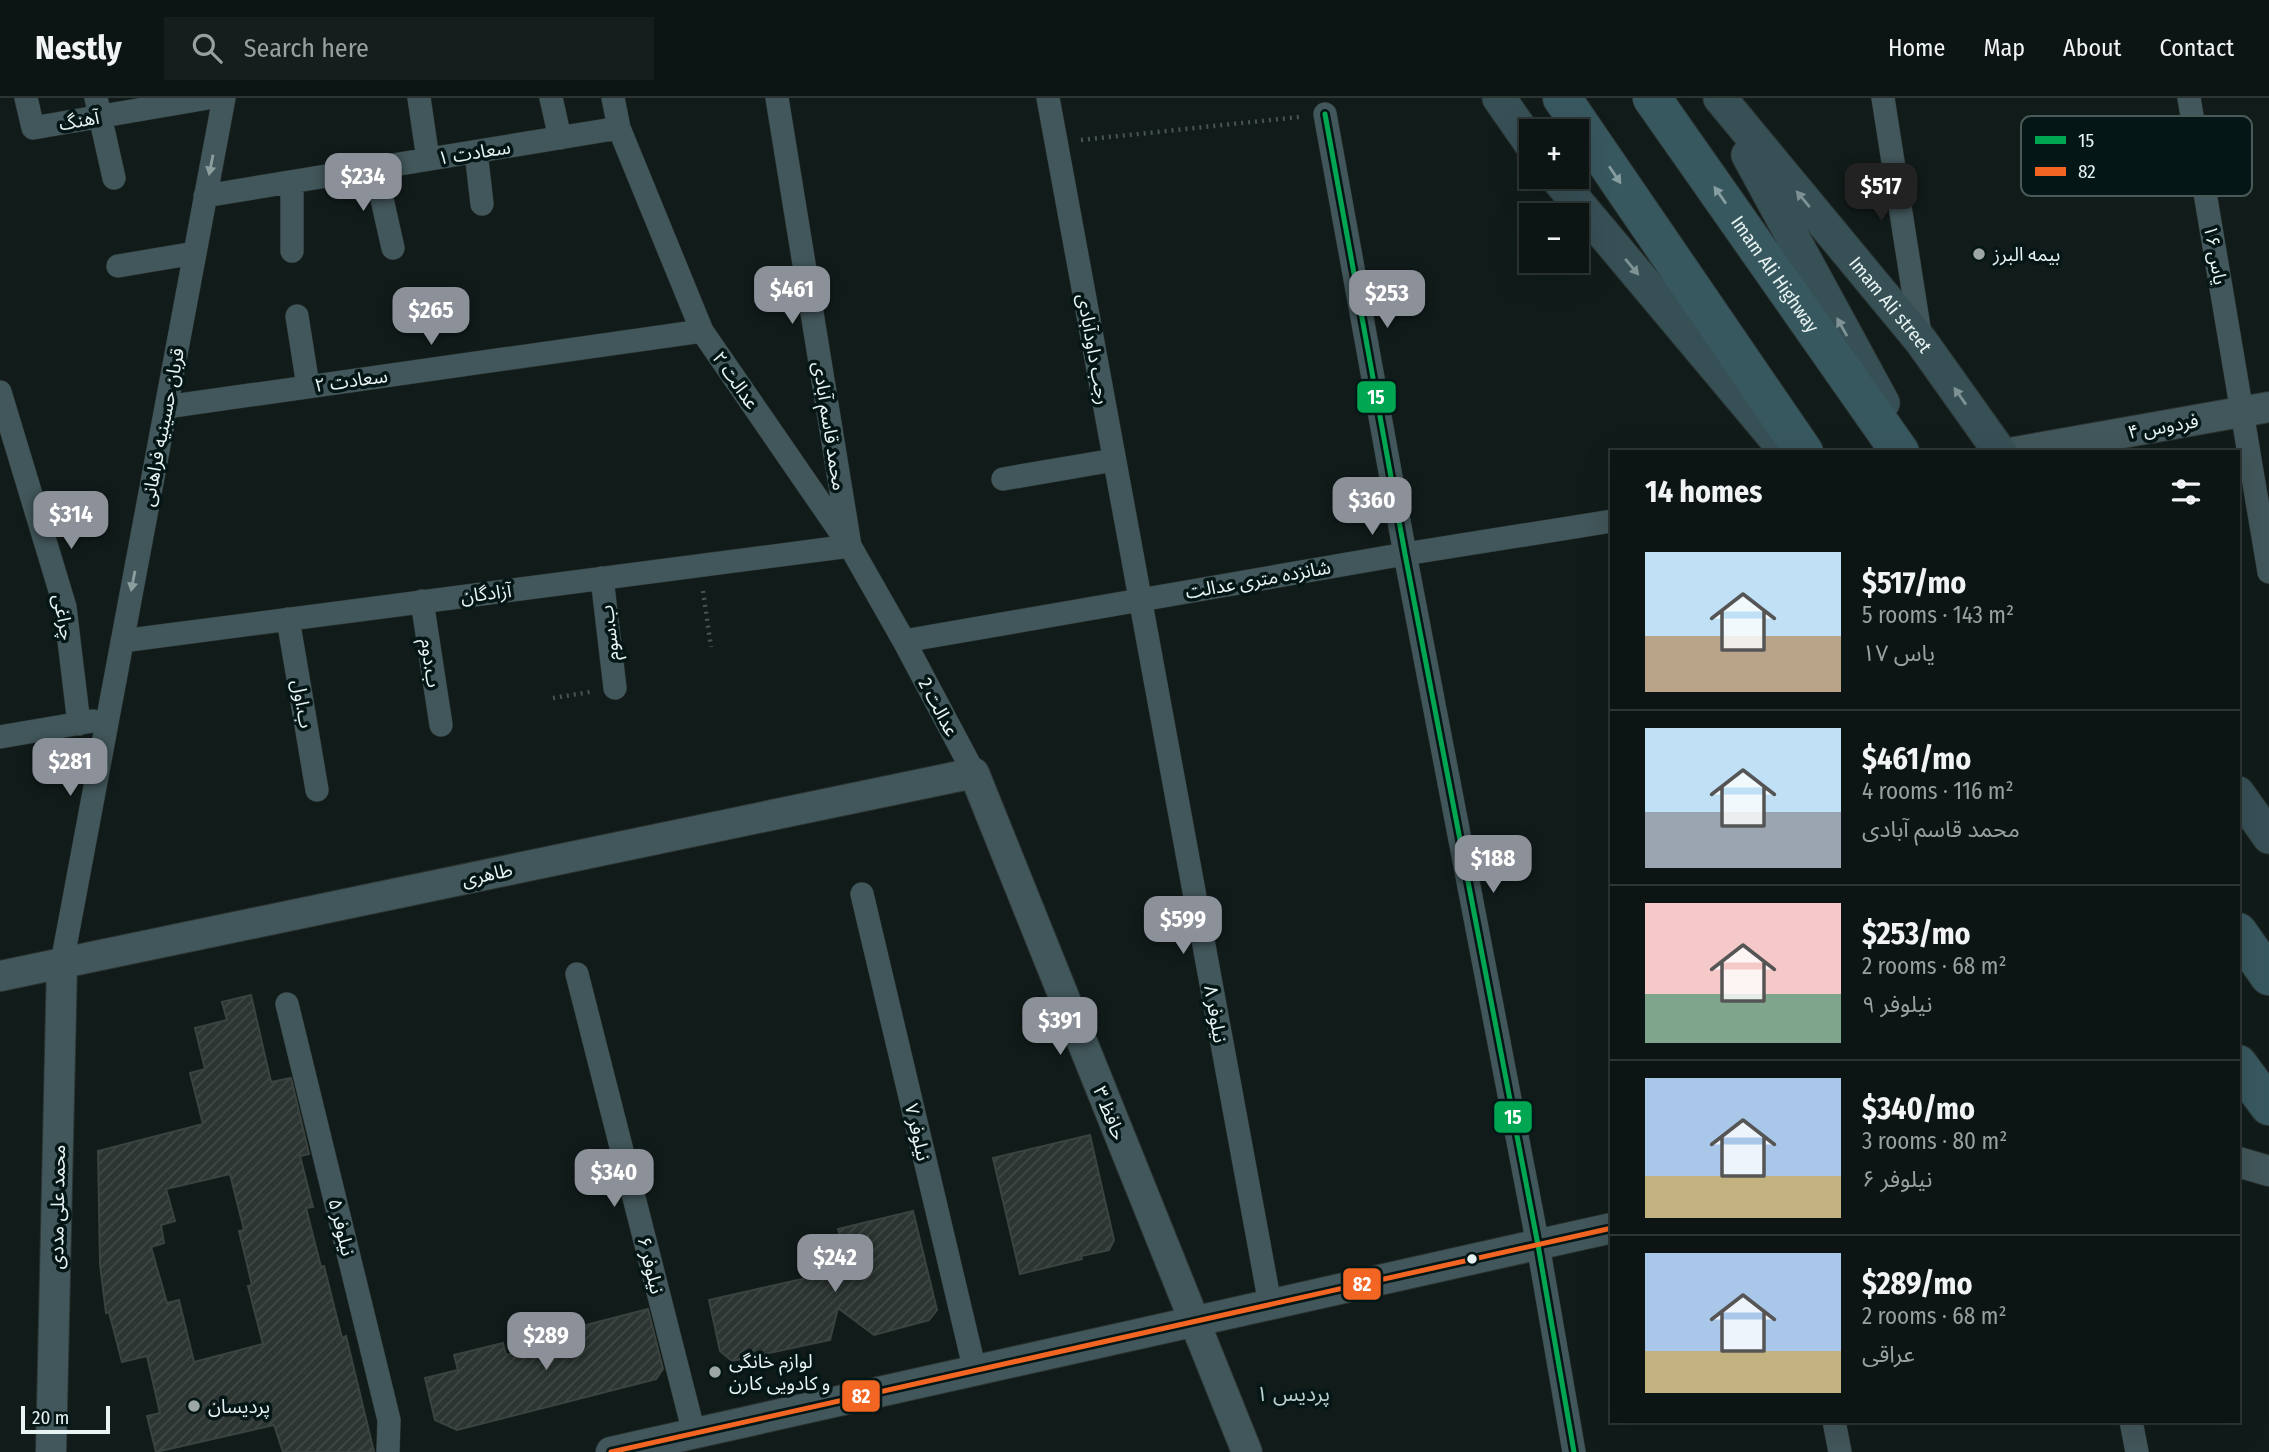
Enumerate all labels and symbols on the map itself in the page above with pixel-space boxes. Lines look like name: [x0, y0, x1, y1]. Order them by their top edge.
street label: آهنگ: [57, 105, 102, 135]
legend: [2021, 116, 2252, 196]
text: 15: [2078, 129, 2094, 152]
street label: سعادت ۱: [436, 135, 512, 170]
pin: $234: [322, 153, 404, 213]
one-way arrow: [206, 154, 217, 176]
text: 82: [2078, 160, 2096, 183]
pin: $517: [1840, 164, 1922, 223]
one-way arrow: [1608, 165, 1621, 184]
one-way arrow: [1713, 186, 1727, 204]
one-way arrow: [1796, 190, 1811, 208]
street label: Imam Ali Highway: [1726, 212, 1824, 338]
street label: یاس ۱۶: [2199, 223, 2232, 287]
place label: بیمه البرز: [1992, 243, 2060, 266]
marker: بیمه البرز: [1971, 246, 1987, 262]
street label: Imam Ali street: [1844, 252, 1937, 358]
one-way arrow: [1624, 257, 1639, 275]
pin: $461: [751, 266, 833, 326]
pin: $253: [1346, 271, 1428, 330]
pin: $265: [390, 288, 472, 347]
street label: رجب داودآبادی: [1072, 292, 1115, 406]
one-way arrow: [1836, 317, 1848, 337]
street label: قربان حسینیه فراهانی: [136, 346, 189, 508]
street label: عدالت ۲: [707, 347, 764, 414]
street label: محمد قاسم آبادی: [805, 360, 851, 493]
street label: سعادت ۲: [313, 364, 389, 397]
line badge: 15: [1356, 380, 1397, 414]
text: 15: [1367, 386, 1385, 409]
one-way arrow: [1954, 387, 1968, 405]
street label: فردوس ۴: [2126, 409, 2200, 444]
pin: $360: [1331, 478, 1413, 537]
pin: $314: [30, 491, 112, 551]
street label: شانزده متری عدالت: [1184, 555, 1333, 604]
one-way arrow: [127, 570, 138, 592]
street label: آزادگان: [459, 579, 514, 608]
street label: چراغی: [47, 592, 79, 642]
street label: ب.سوم: [595, 603, 627, 662]
street label: ب.دوم: [413, 637, 445, 690]
street label: عدالت 2: [914, 674, 963, 740]
street label: ب.اول: [287, 678, 318, 730]
pin: $281: [29, 738, 111, 798]
pin: $188: [1452, 836, 1534, 895]
street label: طاهری: [460, 858, 515, 891]
pin: $599: [1142, 896, 1224, 956]
street label: نیلوفر ۸: [1199, 983, 1232, 1045]
pin: $391: [1019, 998, 1101, 1057]
street label: حافظ ۳: [1088, 1083, 1131, 1144]
line badge: 15: [1493, 1100, 1533, 1134]
street label: نیلوفر ۷: [900, 1101, 935, 1163]
text: 15: [1504, 1106, 1522, 1129]
street label: محمد علی مددی: [45, 1144, 70, 1270]
pin: $340: [573, 1150, 655, 1209]
street label: نیلوفر ۵: [323, 1196, 360, 1258]
street label: نیلوفر ۶: [632, 1234, 669, 1296]
pin: $242: [794, 1234, 876, 1294]
unlabelled marker: [1465, 1252, 1479, 1266]
line badge: 82: [1342, 1267, 1382, 1301]
text: 82: [1353, 1273, 1372, 1296]
pin: $289: [505, 1312, 587, 1372]
place label: لوازم خانگی و کادویی کارن: [729, 1350, 830, 1395]
marker: لوازم خانگی و کادویی کارن: [707, 1364, 723, 1380]
line badge: 82: [841, 1379, 881, 1413]
district label: پردیس ۱: [1256, 1381, 1330, 1407]
text: 82: [852, 1385, 871, 1408]
place label: پردیسان: [208, 1395, 270, 1419]
marker: پردیسان: [186, 1398, 202, 1414]
scale bar: [21, 1403, 110, 1435]

